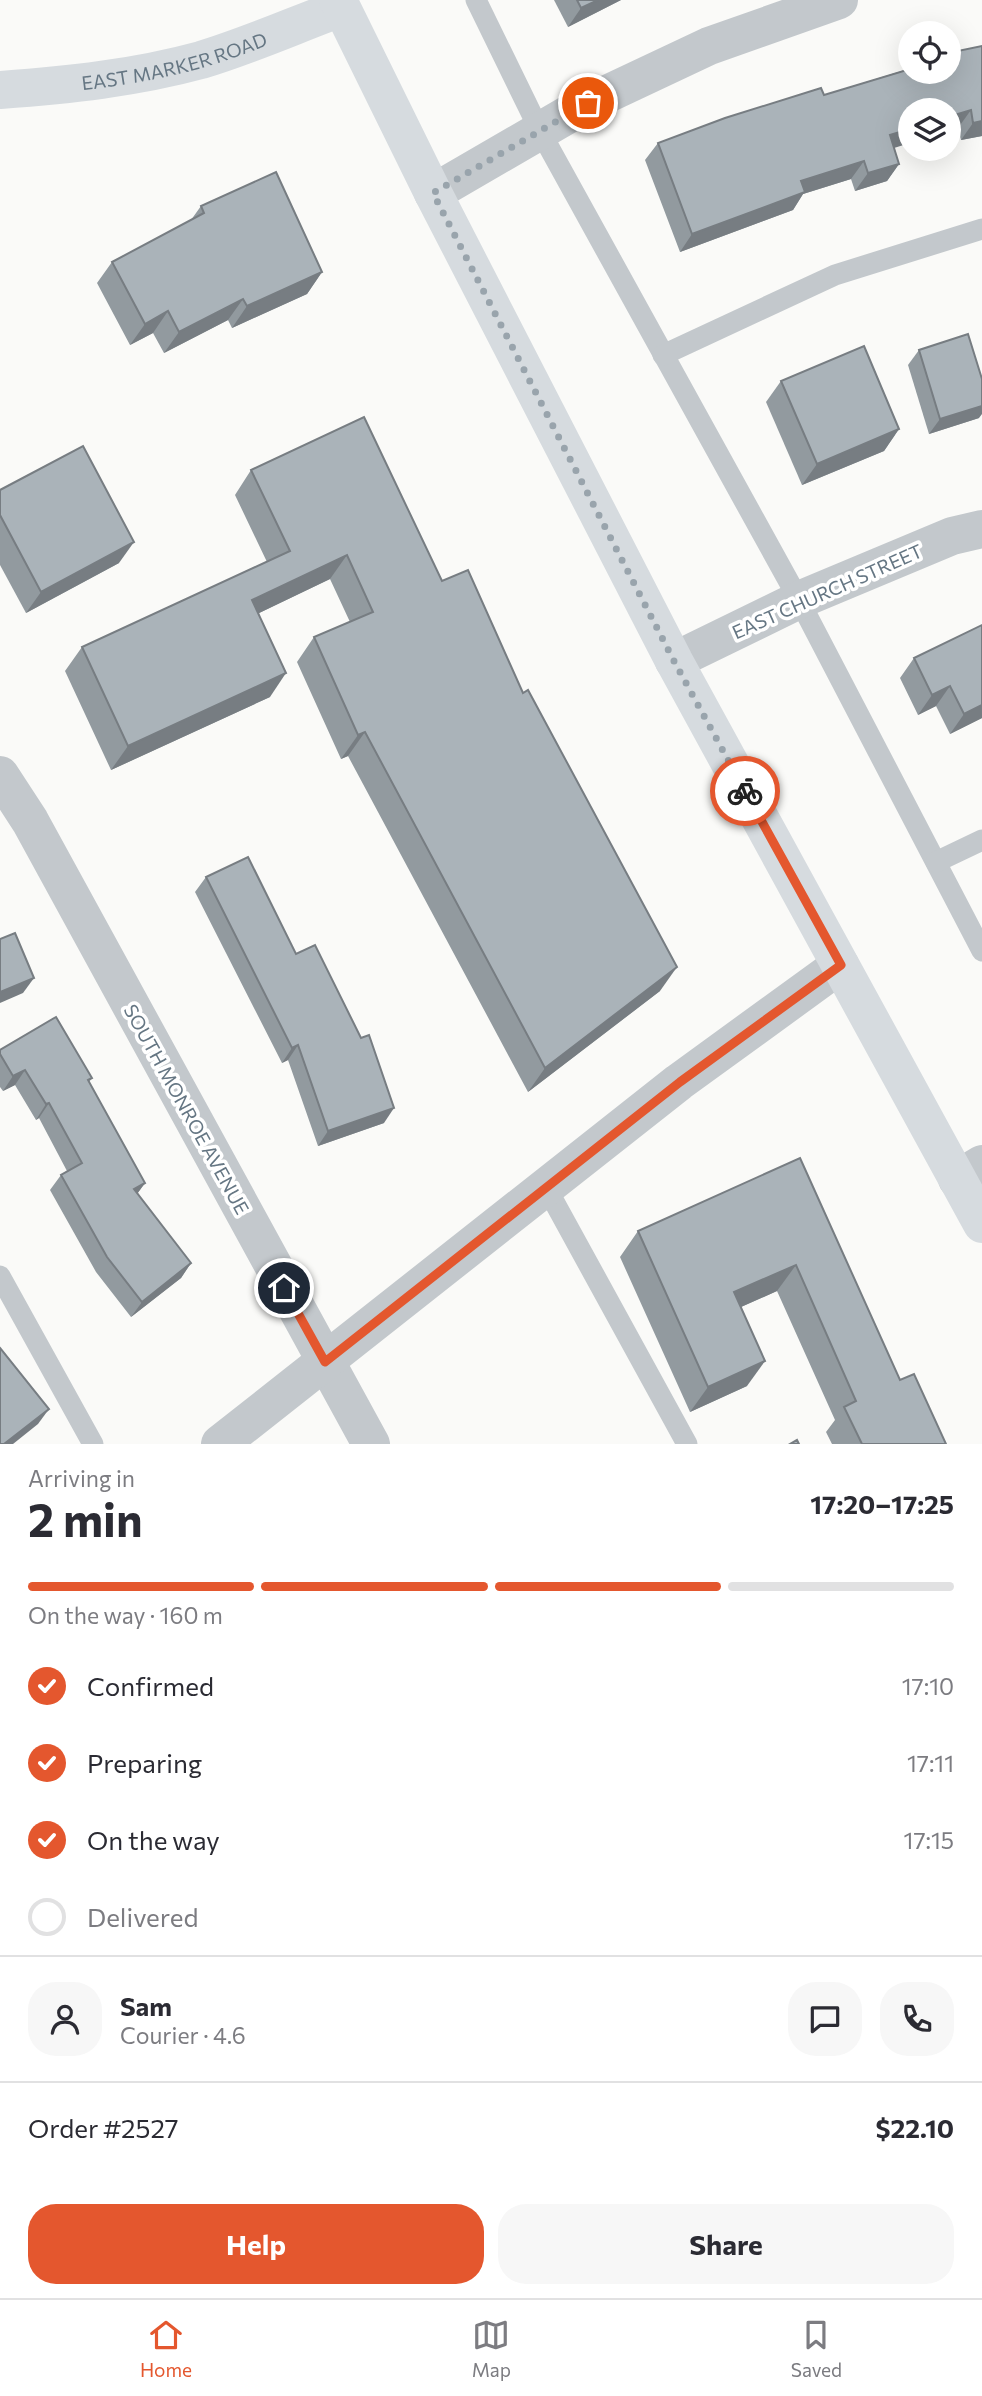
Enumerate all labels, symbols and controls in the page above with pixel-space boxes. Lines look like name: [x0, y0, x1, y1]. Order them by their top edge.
map controls: [898, 21, 961, 161]
button: locate: [898, 21, 961, 84]
street label: EAST MARKER ROAD: [80, 27, 270, 94]
pin: [558, 73, 618, 133]
icon: bag: [569, 84, 607, 122]
button: layers: [898, 98, 961, 161]
street label: EAST CHURCH STREET: [728, 539, 926, 643]
courier: [710, 756, 780, 826]
icon: bike: [726, 772, 764, 810]
street label: SOUTH MONROE AVENUE: [120, 1000, 254, 1218]
pin: [254, 1258, 314, 1318]
icon: home: [265, 1269, 303, 1307]
text: Arriving in: [28, 1464, 135, 1492]
text: 17:20–17:25: [810, 1488, 954, 1519]
text: 2 min: [28, 1490, 143, 1546]
text: On the way · 160 m: [28, 1601, 223, 1629]
icon: check: [28, 1667, 66, 1705]
text: Confirmed: [87, 1670, 214, 1701]
text: 17:10: [902, 1672, 954, 1700]
icon: check: [28, 1744, 66, 1782]
text: Preparing: [87, 1747, 202, 1778]
text: 17:11: [907, 1749, 954, 1777]
icon: check: [28, 1821, 66, 1859]
text: On the way: [87, 1824, 220, 1855]
text: 17:15: [904, 1826, 954, 1854]
text: Delivered: [87, 1901, 198, 1932]
button: person: [28, 1982, 102, 2056]
button: chat: [788, 1982, 862, 2056]
button: phone: [880, 1982, 954, 2056]
text: Sam: [120, 1990, 172, 2021]
text: Courier · 4.6: [120, 2021, 246, 2049]
text: Order #2527: [28, 2112, 178, 2143]
text: $22.10: [875, 2112, 954, 2143]
button: Help: [28, 2204, 484, 2284]
button: Share: [498, 2204, 954, 2284]
tab: Home: [140, 2316, 192, 2381]
tab: Map: [472, 2316, 511, 2381]
tab: Saved: [791, 2316, 842, 2381]

